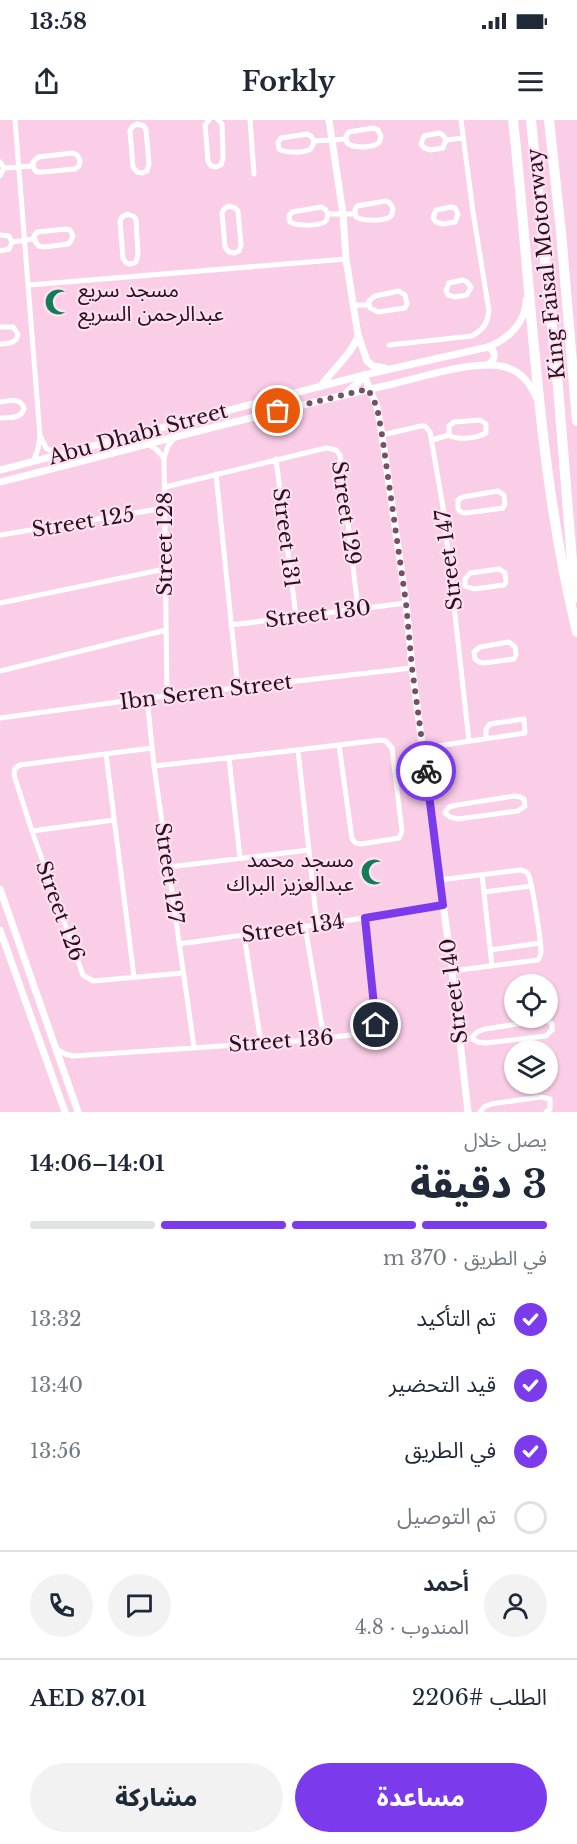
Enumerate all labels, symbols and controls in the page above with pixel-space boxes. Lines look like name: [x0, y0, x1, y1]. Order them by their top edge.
text: 13:58: [30, 8, 87, 35]
icon: share: [30, 65, 63, 98]
text: Forkly: [242, 65, 335, 98]
icon: menu: [514, 65, 547, 98]
street label: King Faisal Motorway: [521, 146, 571, 381]
place label: مسجد سريع عبدالرحمن السريع: [78, 277, 224, 329]
mosque icon: مسجد سريع عبدالرحمن السريع: [43, 287, 73, 317]
pin: [252, 385, 303, 436]
icon: bag: [261, 394, 294, 427]
street label: Abu Dhabi Street: [45, 398, 231, 471]
street label: Street 129: [326, 459, 366, 567]
street label: Street 131: [267, 486, 305, 590]
street label: Street 128: [152, 492, 178, 596]
street label: Street 125: [30, 501, 136, 543]
street label: Street 147: [430, 508, 468, 612]
street label: Street 130: [264, 595, 372, 633]
street label: Ibn Seren Street: [118, 668, 294, 716]
courier: [396, 741, 456, 801]
icon: bike: [410, 755, 443, 788]
street label: Street 127: [149, 821, 189, 926]
place label: مسجد محمد عبدالعزيز البراك: [226, 847, 354, 897]
street label: Street 126: [30, 857, 90, 965]
mosque icon: مسجد محمد عبدالعزيز البراك: [359, 857, 389, 887]
street label: Street 134: [240, 908, 346, 948]
street label: Street 140: [435, 937, 473, 1045]
map controls: [504, 974, 558, 1094]
button: locate: [504, 974, 558, 1028]
pin: [350, 999, 401, 1050]
icon: home: [359, 1008, 392, 1041]
street label: Street 136: [228, 1024, 334, 1058]
button: layers: [504, 1040, 558, 1094]
text: يصل خلال: [464, 1128, 547, 1152]
text: 14:01–14:06: [30, 1150, 165, 1177]
text: 3 دقيقة: [410, 1160, 547, 1209]
text: في الطريق · 370 m: [383, 1246, 547, 1270]
icon: check: [514, 1303, 547, 1336]
text: تم التأكيد: [416, 1305, 496, 1332]
text: 13:32: [30, 1307, 82, 1331]
icon: check: [514, 1369, 547, 1402]
text: قيد التحضير: [389, 1371, 496, 1398]
text: 13:40: [30, 1373, 83, 1397]
icon: check: [514, 1435, 547, 1468]
text: في الطريق: [405, 1437, 496, 1464]
text: 13:56: [30, 1439, 81, 1463]
text: تم التوصيل: [397, 1503, 496, 1530]
text: أحمد: [423, 1570, 469, 1597]
button: phone: [30, 1574, 93, 1637]
button: chat: [108, 1574, 171, 1637]
button: person: [484, 1574, 547, 1637]
text: المندوب · 4.8: [355, 1615, 469, 1639]
text: الطلب #2206: [412, 1684, 547, 1711]
text: AED 87.01: [30, 1685, 146, 1712]
button: مشاركة: [30, 1763, 283, 1832]
button: مساعدة: [295, 1763, 547, 1832]

